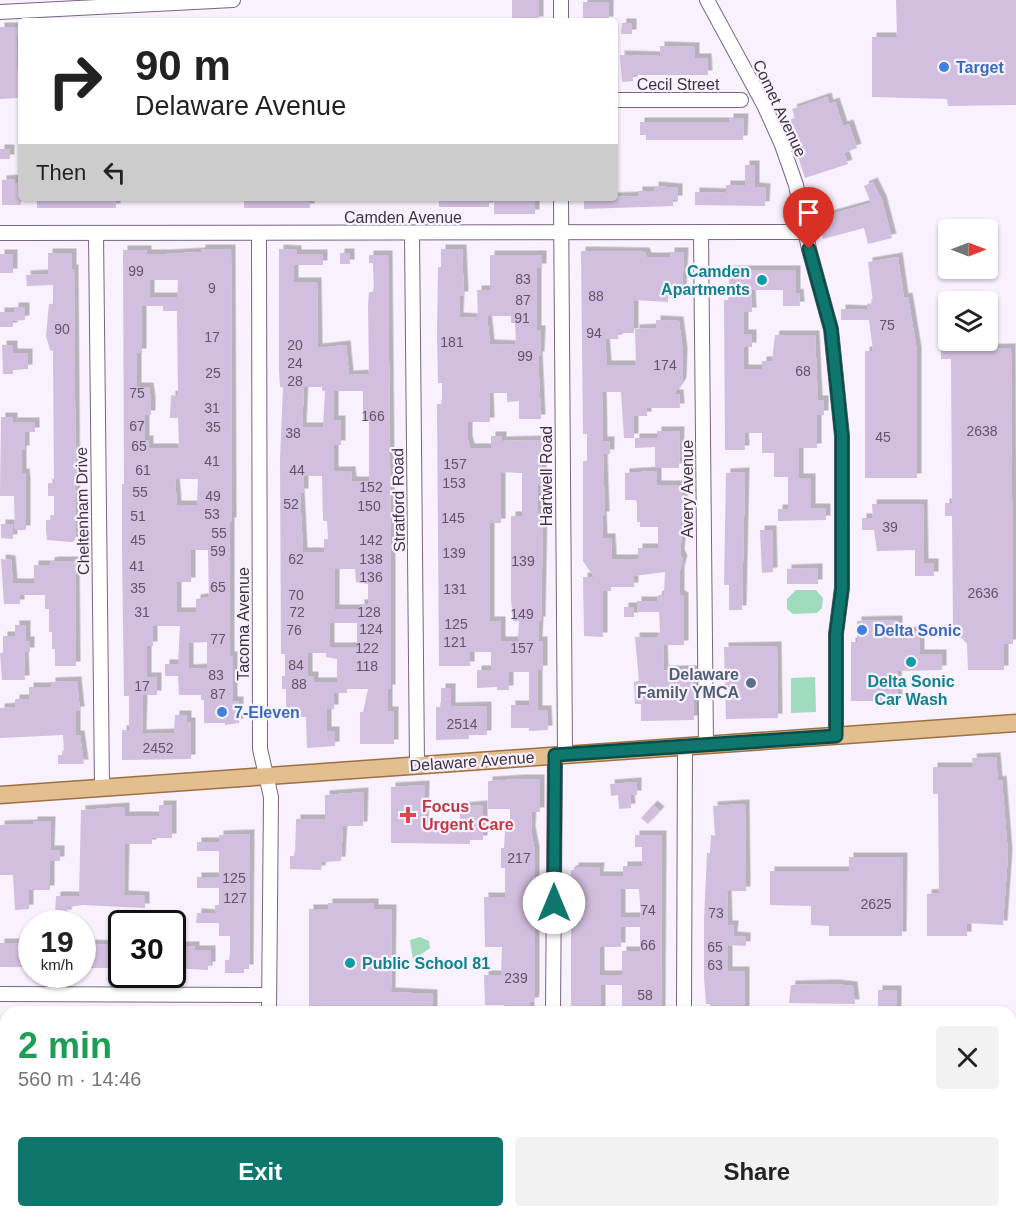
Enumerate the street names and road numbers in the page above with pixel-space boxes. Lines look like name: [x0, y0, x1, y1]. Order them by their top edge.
street label: Comet Avenue: [750, 57, 809, 159]
street label: Cecil Street: [637, 76, 720, 93]
street label: Camden Avenue: [344, 209, 462, 226]
street label: Hartwell Road: [538, 426, 555, 526]
street label: Avery Avenue: [679, 440, 696, 538]
street label: Cheltenham Drive: [73, 447, 92, 575]
street label: Stratford Road: [389, 448, 408, 552]
street label: Tacoma Avenue: [235, 567, 252, 681]
street label: Delaware Avenue: [409, 749, 535, 774]

